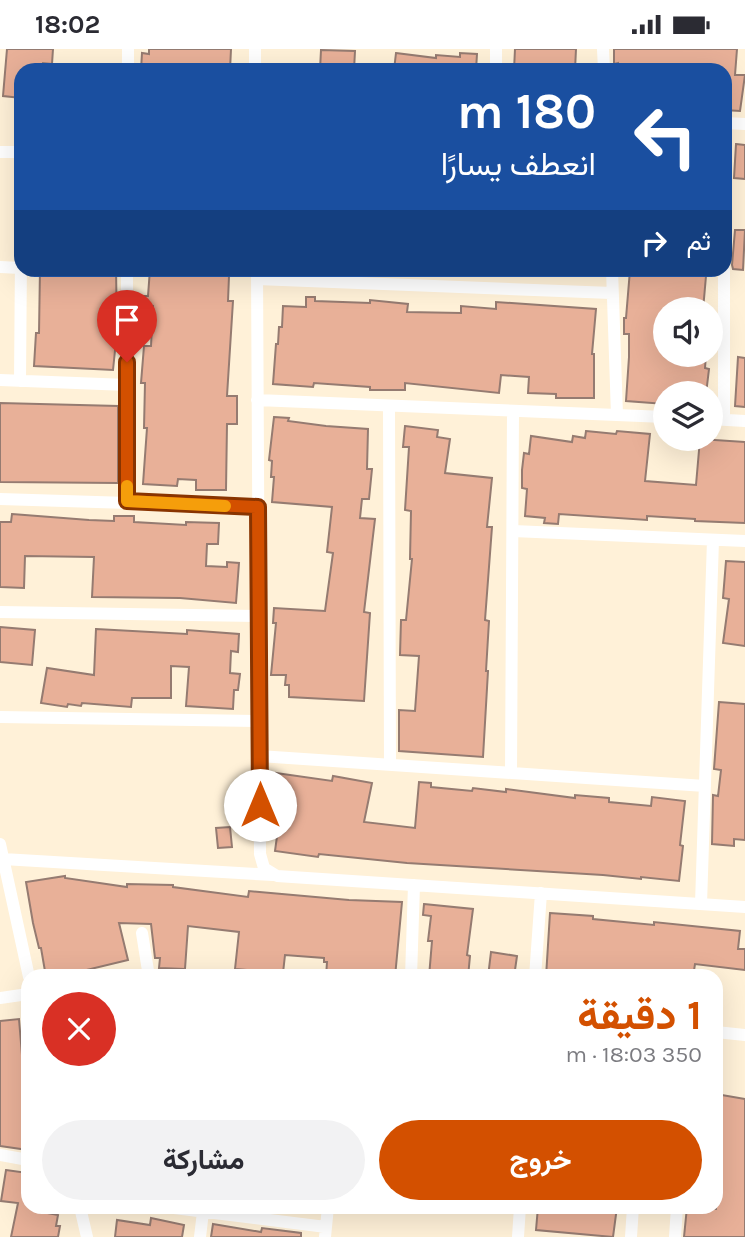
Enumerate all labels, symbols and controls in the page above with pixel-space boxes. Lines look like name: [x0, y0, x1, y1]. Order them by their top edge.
text: 18:02: [35, 9, 100, 40]
text: 180 m: [457, 83, 596, 140]
icon: left: [620, 91, 711, 182]
text: انعطف يسارًا: [441, 146, 596, 183]
icon: right: [635, 224, 673, 262]
text: ثم: [687, 226, 711, 257]
pin: [97, 290, 157, 362]
map controls: [653, 297, 723, 451]
button: sound: [653, 297, 723, 367]
icon: arrive: [108, 301, 146, 339]
button: layers: [653, 381, 723, 451]
position arrow: [223, 768, 297, 842]
text: 1 دقيقة: [577, 990, 702, 1040]
button: close: [42, 992, 116, 1066]
text: 350 m · 18:03: [565, 1041, 702, 1068]
button: مشاركة: [42, 1120, 365, 1200]
button: خروج: [379, 1120, 702, 1200]

